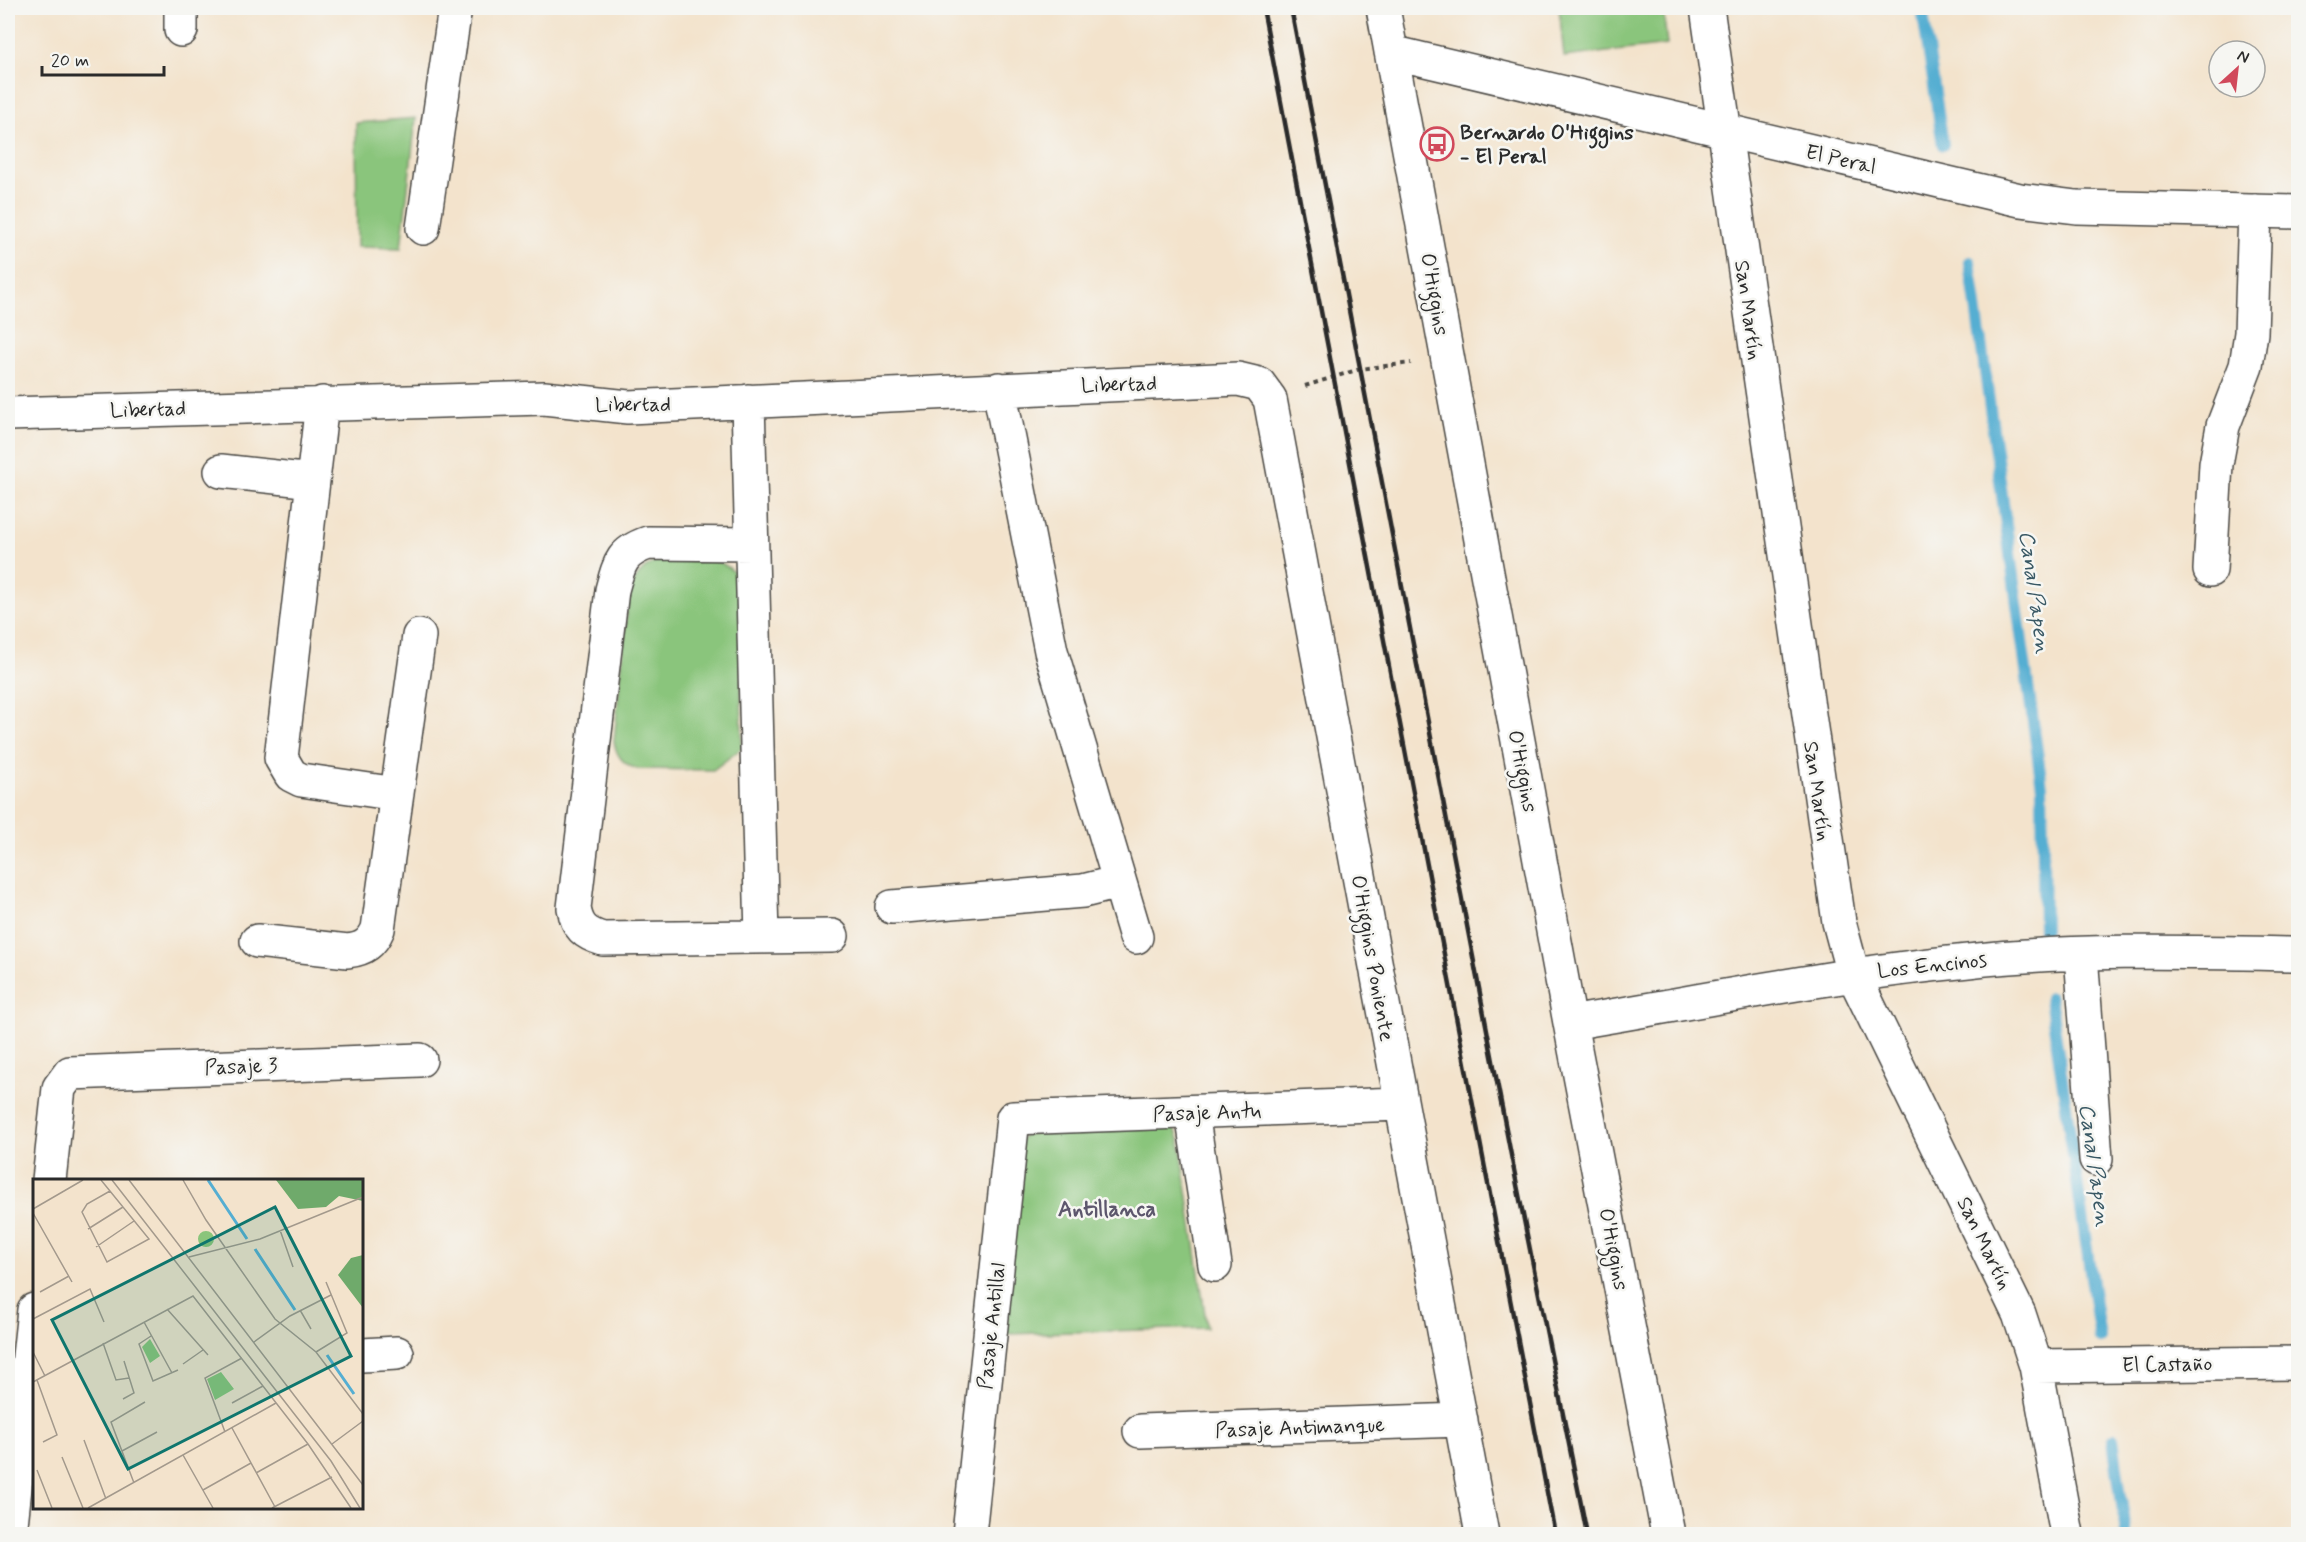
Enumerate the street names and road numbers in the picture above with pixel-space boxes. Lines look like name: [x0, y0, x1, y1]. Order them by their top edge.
street label: El Peral: [1803, 138, 1879, 182]
street label: O'Higgins: [1411, 251, 1455, 338]
street label: San Martín: [1727, 258, 1769, 362]
street label: Libertad: [1081, 370, 1158, 400]
street label: Libertad: [595, 391, 671, 419]
street label: Libertad: [110, 395, 187, 425]
street label: O'Higgins: [1498, 728, 1544, 815]
street label: San Martín: [1796, 739, 1838, 843]
street label: O'Higgins Poniente: [1342, 873, 1400, 1044]
street label: Los Encinos: [1876, 946, 1988, 986]
street label: Pasaje 3: [204, 1052, 279, 1082]
street label: Pasaje Antu: [1152, 1097, 1262, 1129]
street label: San Martín: [1950, 1192, 2019, 1295]
street label: O'Higgins: [1589, 1206, 1635, 1293]
street label: Pasaje Antillal: [971, 1261, 1013, 1391]
street label: El Castaño: [2122, 1350, 2213, 1380]
street label: Pasaje Antimanque: [1215, 1411, 1386, 1445]

